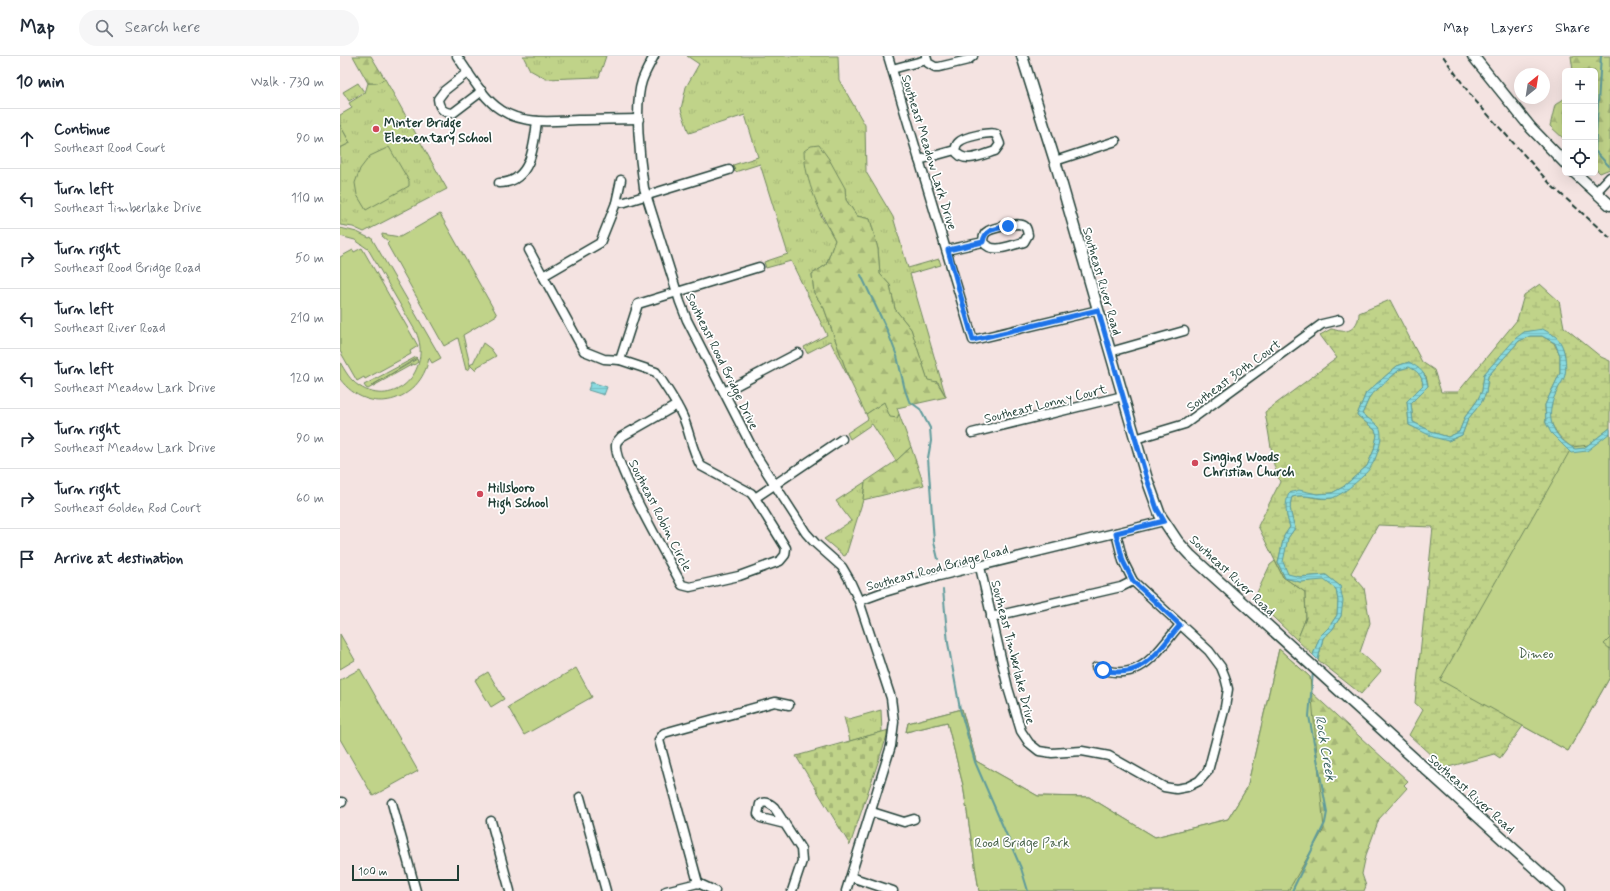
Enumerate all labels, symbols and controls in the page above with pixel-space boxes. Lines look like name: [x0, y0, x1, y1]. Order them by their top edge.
search box: [79, 10, 359, 46]
text: Map: [20, 15, 55, 40]
icon: search: [93, 17, 115, 39]
text: Search here: [125, 18, 200, 38]
text: Map: [1443, 19, 1469, 37]
text: Layers: [1491, 19, 1533, 37]
text: Share: [1555, 19, 1590, 37]
north arrow: [1514, 68, 1550, 104]
map controls: [1562, 68, 1598, 176]
button: +: [1562, 68, 1598, 104]
text: 10 min: [16, 71, 65, 93]
street label: Southeast Meadow Lark Drive: [897, 73, 960, 232]
text: Walk · 730 m: [251, 74, 324, 91]
button: −: [1562, 104, 1598, 140]
place label: Minter Bridge Elementary School: [384, 115, 492, 147]
text: Continue: [54, 120, 110, 140]
marker: Minter Bridge Elementary School: [371, 124, 381, 134]
icon: ahead: [16, 128, 38, 150]
text: 90 m: [296, 130, 324, 147]
text: Southeast Rood Court: [54, 140, 165, 157]
button: locate: [1562, 140, 1598, 176]
text: Turn left: [54, 180, 114, 200]
icon: left: [16, 188, 38, 210]
text: 110 m: [291, 190, 324, 207]
text: Southeast Timberlake Drive: [54, 200, 202, 217]
route end: [999, 217, 1017, 235]
street label: Southeast River Road: [1078, 225, 1125, 337]
text: Turn right: [54, 240, 121, 260]
icon: right: [16, 248, 38, 270]
text: 50 m: [295, 250, 324, 267]
text: Southeast Rood Bridge Road: [54, 260, 201, 277]
street label: Southeast Rood Bridge Drive: [680, 291, 762, 433]
text: Turn left: [54, 300, 114, 320]
icon: left: [16, 308, 38, 330]
text: 210 m: [290, 310, 324, 327]
text: Southeast River Road: [54, 320, 166, 337]
street label: Southeast 30th Court: [1183, 336, 1284, 416]
text: Turn left: [54, 360, 114, 380]
icon: left: [16, 368, 38, 390]
text: 120 m: [290, 370, 324, 387]
text: Southeast Meadow Lark Drive: [54, 380, 216, 397]
street label: Southeast Lonny Court: [982, 381, 1109, 428]
text: Turn right: [54, 420, 121, 440]
icon: right: [16, 428, 38, 450]
text: 90 m: [296, 430, 324, 447]
text: Southeast Meadow Lark Drive: [54, 440, 216, 457]
place label: Singing Woods Christian Church: [1203, 449, 1295, 481]
street label: Southeast Robin Circle: [624, 457, 695, 575]
marker: Singing Woods Christian Church: [1190, 458, 1200, 468]
text: Turn right: [54, 480, 121, 500]
place label: Hillsboro High School: [488, 480, 549, 515]
icon: right: [16, 488, 38, 510]
marker: Hillsboro High School: [475, 489, 485, 499]
text: 60 m: [296, 490, 324, 507]
text: Southeast Golden Rod Court: [54, 500, 202, 517]
street label: Southeast River Road: [1185, 532, 1279, 620]
street label: Southeast Rood Bridge Road: [864, 541, 1011, 597]
icon: arrive: [16, 548, 38, 570]
text: Arrive at destination: [54, 549, 183, 569]
street label: Southeast Timberlake Drive: [986, 579, 1039, 726]
park label: Dimeo: [1518, 646, 1554, 663]
route start: [1094, 661, 1112, 679]
water label: Rock Creek: [1310, 714, 1340, 782]
street label: Southeast River Road: [1424, 750, 1518, 838]
park label: Rood Bridge Park: [975, 835, 1070, 853]
scale bar: [352, 863, 459, 882]
text: 100 m: [358, 865, 388, 879]

